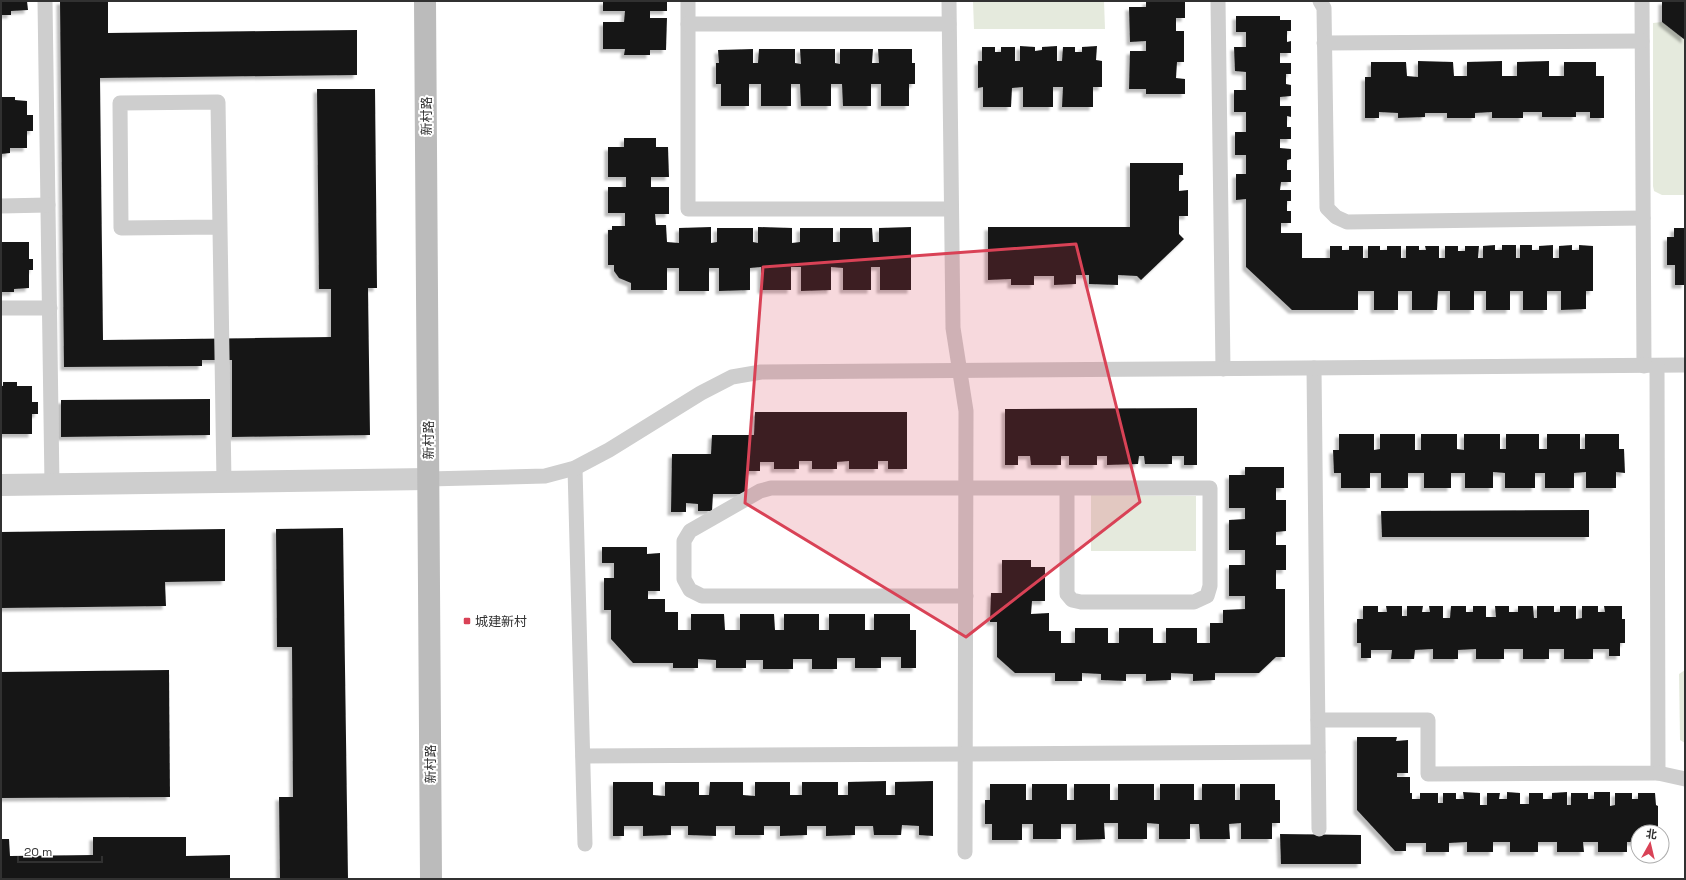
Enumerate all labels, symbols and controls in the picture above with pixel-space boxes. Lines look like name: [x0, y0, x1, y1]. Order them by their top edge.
street label: 新村路: [418, 96, 435, 136]
street label: 新村路: [420, 420, 437, 460]
place label: 城建新村: [475, 613, 527, 630]
marker: 城建新村: [462, 616, 472, 626]
street label: 新村路: [422, 744, 439, 784]
north arrow: [1630, 824, 1670, 864]
text: 北: [1645, 826, 1658, 842]
scale bar: [18, 838, 102, 864]
text: 20 m: [24, 844, 52, 860]

